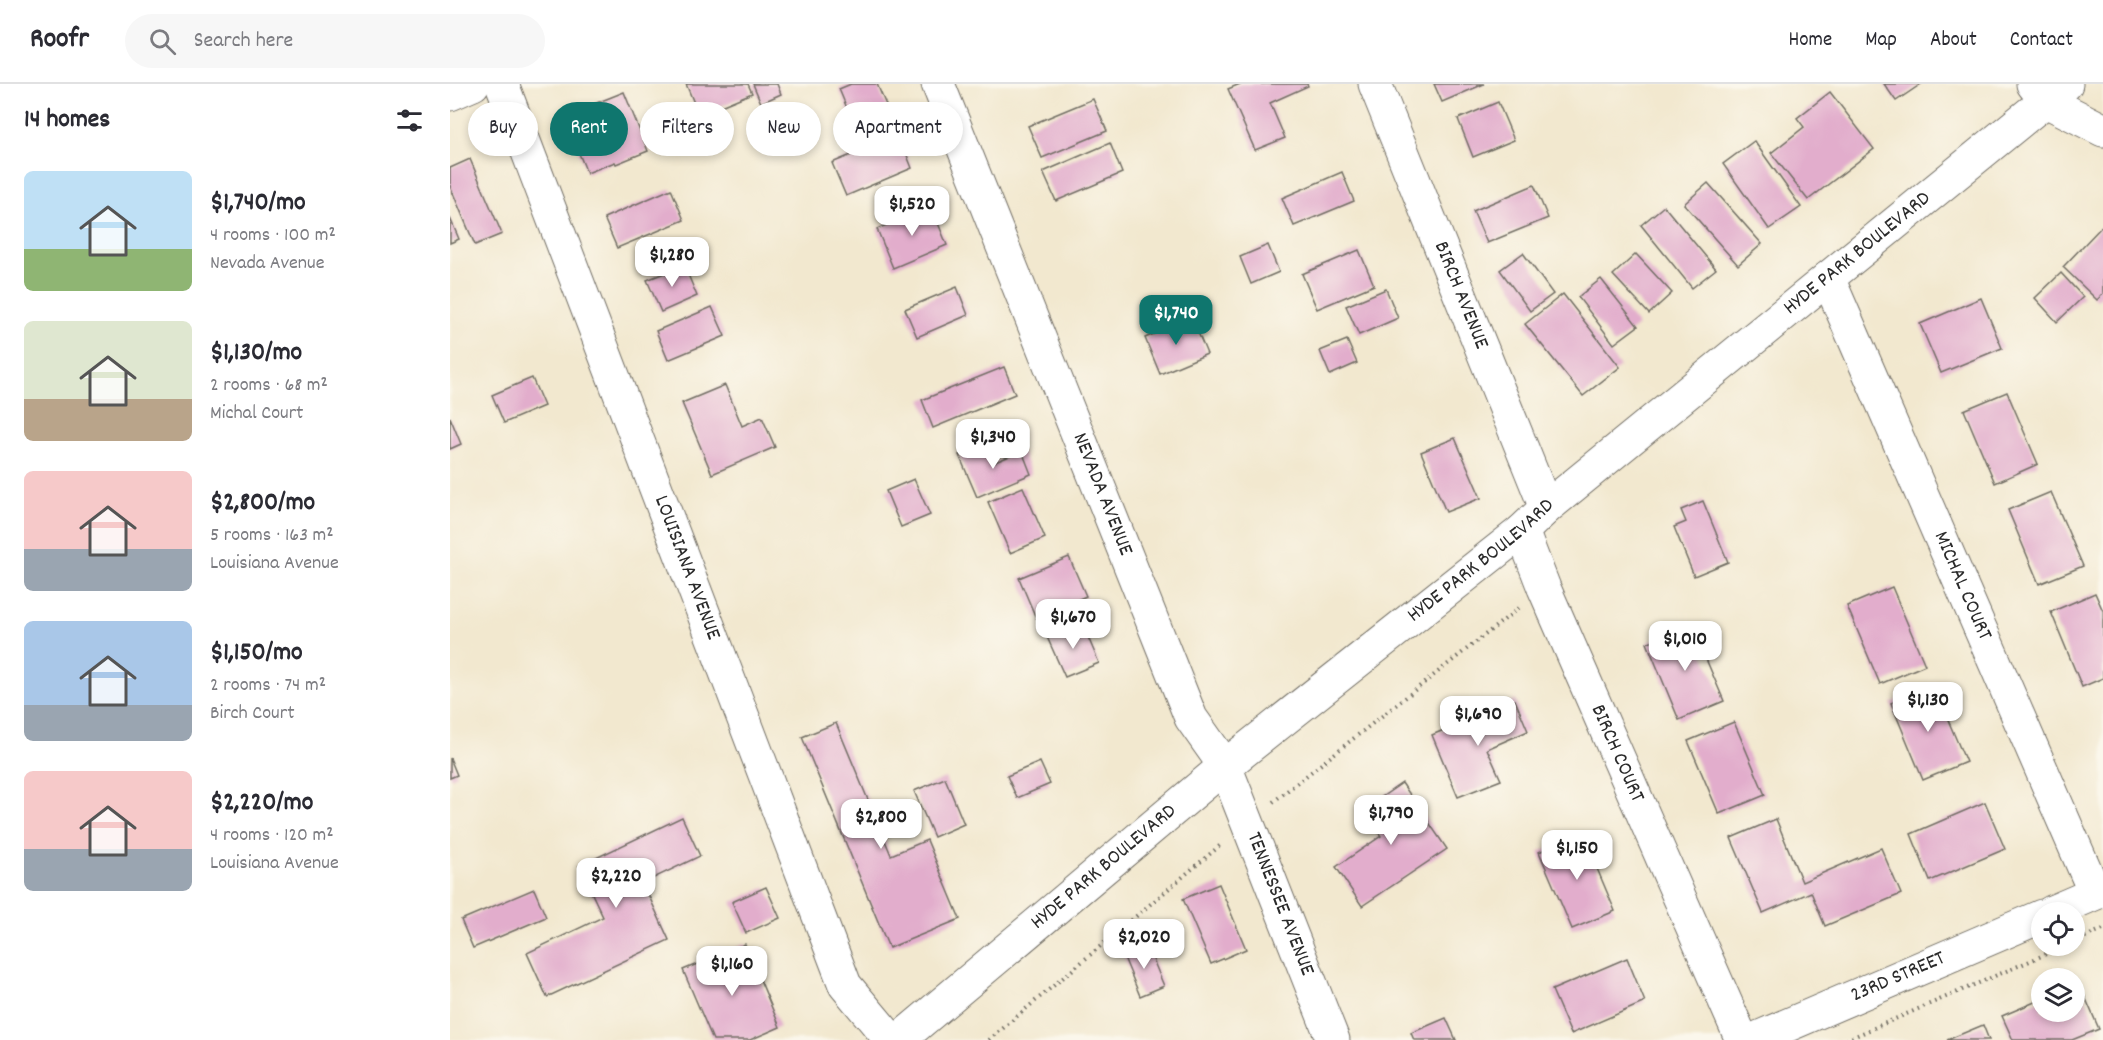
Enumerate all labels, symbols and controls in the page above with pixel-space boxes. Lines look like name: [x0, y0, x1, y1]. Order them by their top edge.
search box: [125, 14, 545, 68]
text: Roofr: [30, 21, 89, 61]
icon: search: [146, 25, 179, 58]
text: Search here: [194, 26, 293, 57]
text: Home: [1788, 26, 1832, 56]
text: Map: [1865, 26, 1897, 56]
text: About: [1930, 26, 1977, 56]
text: Contact: [2010, 26, 2073, 56]
text: 14 homes: [24, 102, 110, 139]
chip: Buy: [468, 102, 538, 156]
chip: Rent: [550, 102, 628, 156]
chip: Filters: [640, 102, 734, 156]
chip: New: [746, 102, 821, 156]
chip: Apartment: [833, 102, 963, 156]
icon: filters: [393, 104, 426, 137]
street label: HYDE PARK BOULEVARD: [1778, 184, 1938, 323]
text: $1,740/mo: [210, 185, 306, 222]
pin: $1,520: [863, 186, 961, 237]
text: $1,520: [888, 191, 936, 219]
icon: home: [72, 195, 144, 267]
text: 4 rooms · 100 m²: [210, 222, 336, 250]
pin: $1,280: [623, 237, 721, 288]
street label: BIRCH AVENUE: [1425, 237, 1496, 354]
text: $1,280: [649, 242, 695, 270]
text: Nevada Avenue: [210, 250, 324, 278]
pin: $1,740: [1127, 295, 1225, 346]
text: $1,740: [1153, 300, 1199, 328]
text: $1,130/mo: [210, 335, 302, 372]
icon: home: [72, 345, 144, 417]
text: 2 rooms · 68 m²: [210, 372, 328, 400]
text: Michal Court: [210, 400, 304, 428]
pin: $1,340: [944, 419, 1042, 470]
text: $1,340: [970, 424, 1016, 452]
street label: NEVADA AVENUE: [1064, 429, 1140, 561]
text: $2,800/mo: [210, 485, 315, 522]
street label: LOUISIANA AVENUE: [645, 492, 728, 645]
street label: HYDE PARK BOULEVARD: [1402, 492, 1561, 631]
icon: home: [72, 495, 144, 567]
text: 5 rooms · 163 m²: [210, 522, 334, 550]
street label: MICHAL COURT: [1925, 527, 1999, 646]
text: Louisiana Avenue: [210, 550, 339, 578]
pin: $1,670: [1024, 599, 1122, 650]
text: $1,670: [1050, 604, 1096, 632]
pin: $1,010: [1636, 621, 1734, 672]
text: $1,010: [1663, 626, 1707, 654]
text: $1,150/mo: [210, 635, 303, 672]
icon: home: [72, 645, 144, 717]
text: 2 rooms · 74 m²: [210, 672, 326, 700]
pin: $1,130: [1879, 682, 1977, 733]
text: $1,130: [1907, 687, 1949, 715]
pin: $1,690: [1429, 696, 1527, 747]
text: Birch Court: [210, 700, 295, 728]
street label: BIRCH COURT: [1582, 700, 1651, 808]
text: $1,690: [1454, 701, 1502, 729]
text: $2,220/mo: [210, 785, 313, 822]
icon: home: [72, 795, 144, 867]
pin: $1,790: [1342, 795, 1440, 846]
street label: HYDE PARK BOULEVARD: [1025, 797, 1184, 938]
pin: $2,800: [832, 799, 930, 850]
text: $1,790: [1368, 800, 1414, 828]
text: $2,800: [855, 804, 907, 832]
text: 4 rooms · 120 m²: [210, 822, 334, 850]
street label: TENNESSEE AVENUE: [1238, 828, 1321, 981]
pin: $1,150: [1528, 830, 1626, 881]
text: $1,150: [1556, 835, 1598, 863]
text: Louisiana Avenue: [210, 850, 339, 878]
pin: $2,220: [567, 858, 665, 909]
text: $2,220: [590, 863, 642, 891]
map controls: [2031, 902, 2085, 1022]
button: locate: [2031, 902, 2085, 956]
pin: $2,020: [1095, 919, 1193, 970]
text: $2,020: [1117, 924, 1171, 952]
street label: 23RD STREET: [1846, 944, 1951, 1011]
pin: $1,160: [683, 946, 781, 997]
text: $1,160: [710, 951, 754, 979]
button: layers: [2031, 968, 2085, 1022]

